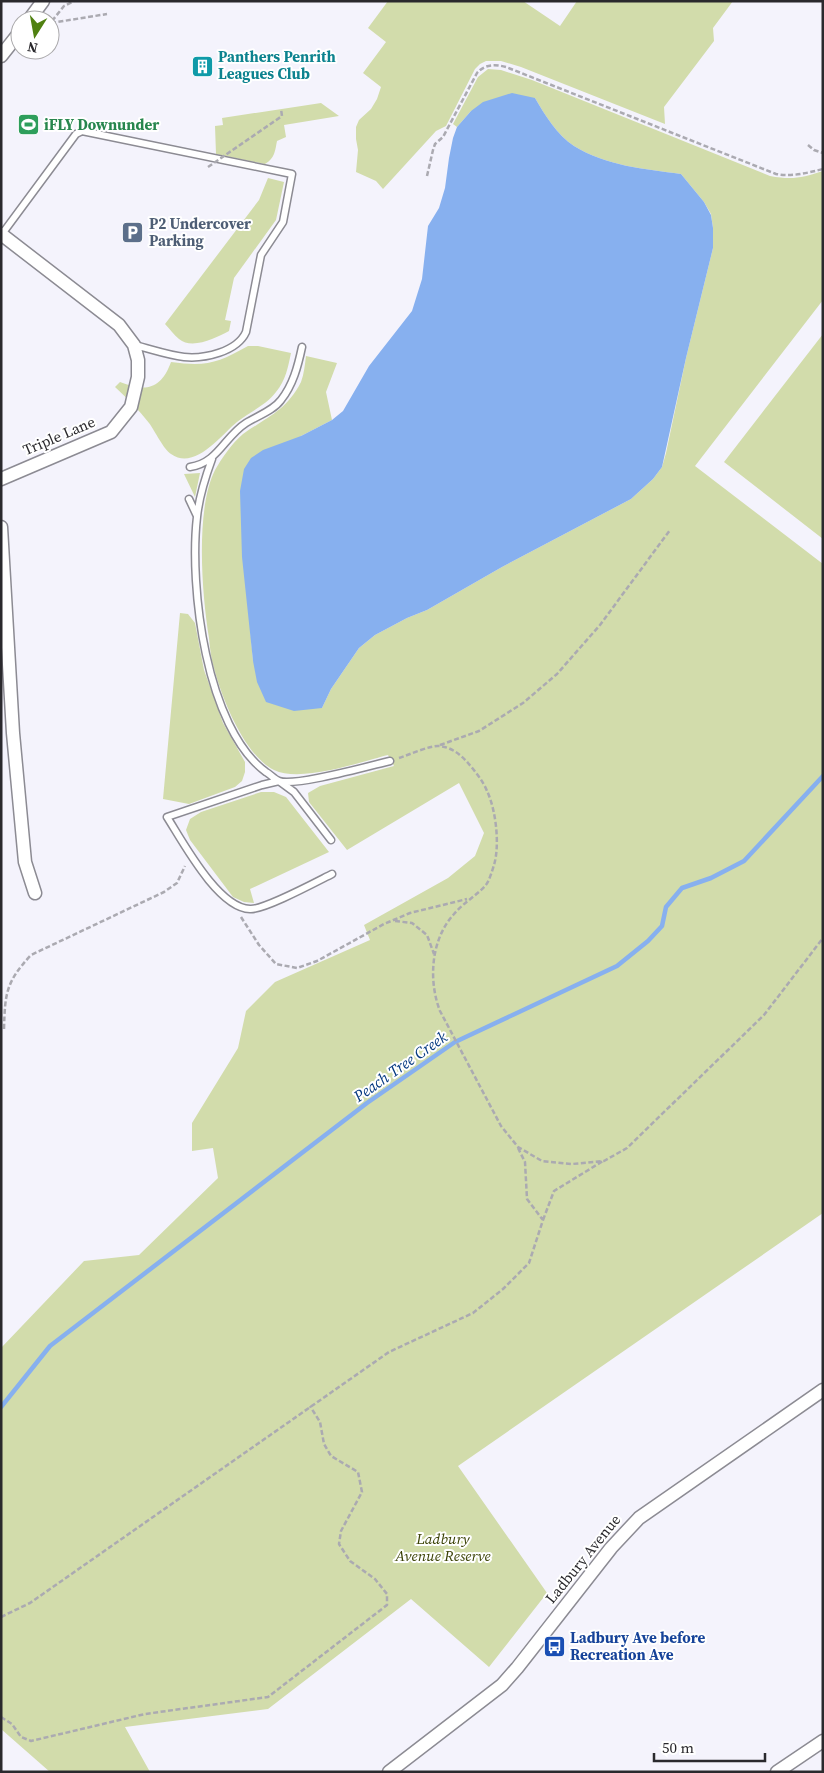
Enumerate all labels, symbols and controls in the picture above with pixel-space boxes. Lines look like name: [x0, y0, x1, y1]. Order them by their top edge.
north arrow: [10, 10, 60, 60]
text: N: [26, 37, 39, 59]
place label: Panthers Penrith Leagues Club: [218, 46, 336, 84]
building icon: Panthers Penrith Leagues Club: [190, 54, 214, 78]
sports icon: iFLY Downunder: [16, 113, 40, 137]
place label: iFLY Downunder: [44, 114, 159, 135]
place label: P2 Undercover Parking: [149, 213, 251, 251]
parking icon: P2 Undercover Parking: [121, 221, 145, 245]
street label: Triple Lane: [19, 411, 99, 460]
water label: Peach Tree Creek: [348, 1025, 452, 1107]
street label: Ladbury Avenue: [540, 1509, 625, 1608]
park label: Ladbury Avenue Reserve: [394, 1528, 491, 1566]
place label: Ladbury Ave before Recreation Ave: [570, 1627, 705, 1665]
bus stop icon: Ladbury Ave before Recreation Ave: [542, 1635, 566, 1659]
scale bar: [654, 1730, 765, 1762]
text: 50 m: [662, 1737, 694, 1758]

